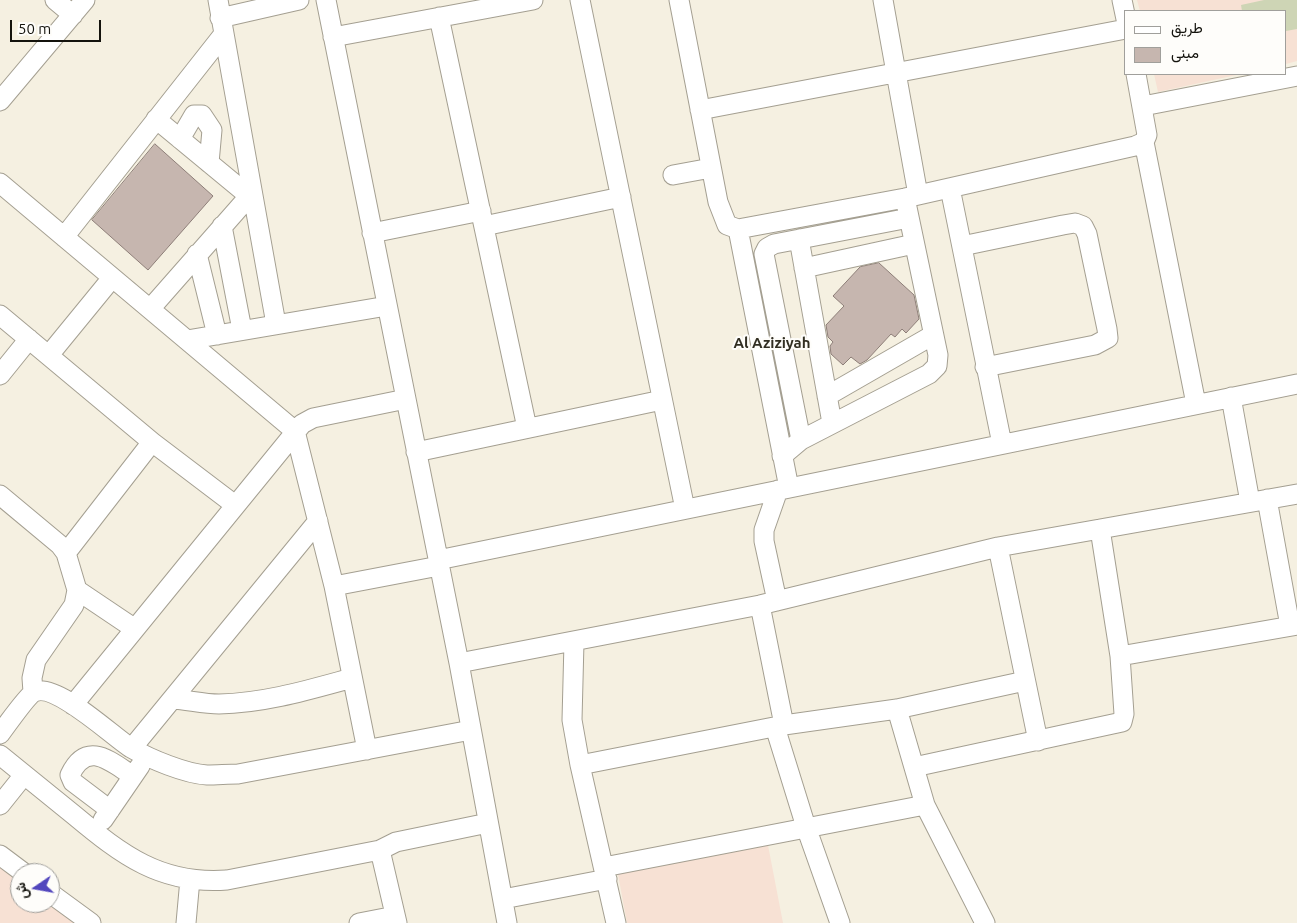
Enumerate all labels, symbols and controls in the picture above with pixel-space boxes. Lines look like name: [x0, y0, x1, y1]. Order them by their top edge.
scale bar: [12, 10, 104, 42]
legend: [1124, 10, 1287, 75]
text: طريق: [1171, 19, 1203, 36]
text: 50 m: [18, 20, 51, 37]
text: مبنى: [1171, 44, 1199, 61]
district label: Al Aziziyah: [733, 334, 811, 352]
north arrow: [10, 863, 60, 913]
text: ش: [12, 881, 31, 901]

